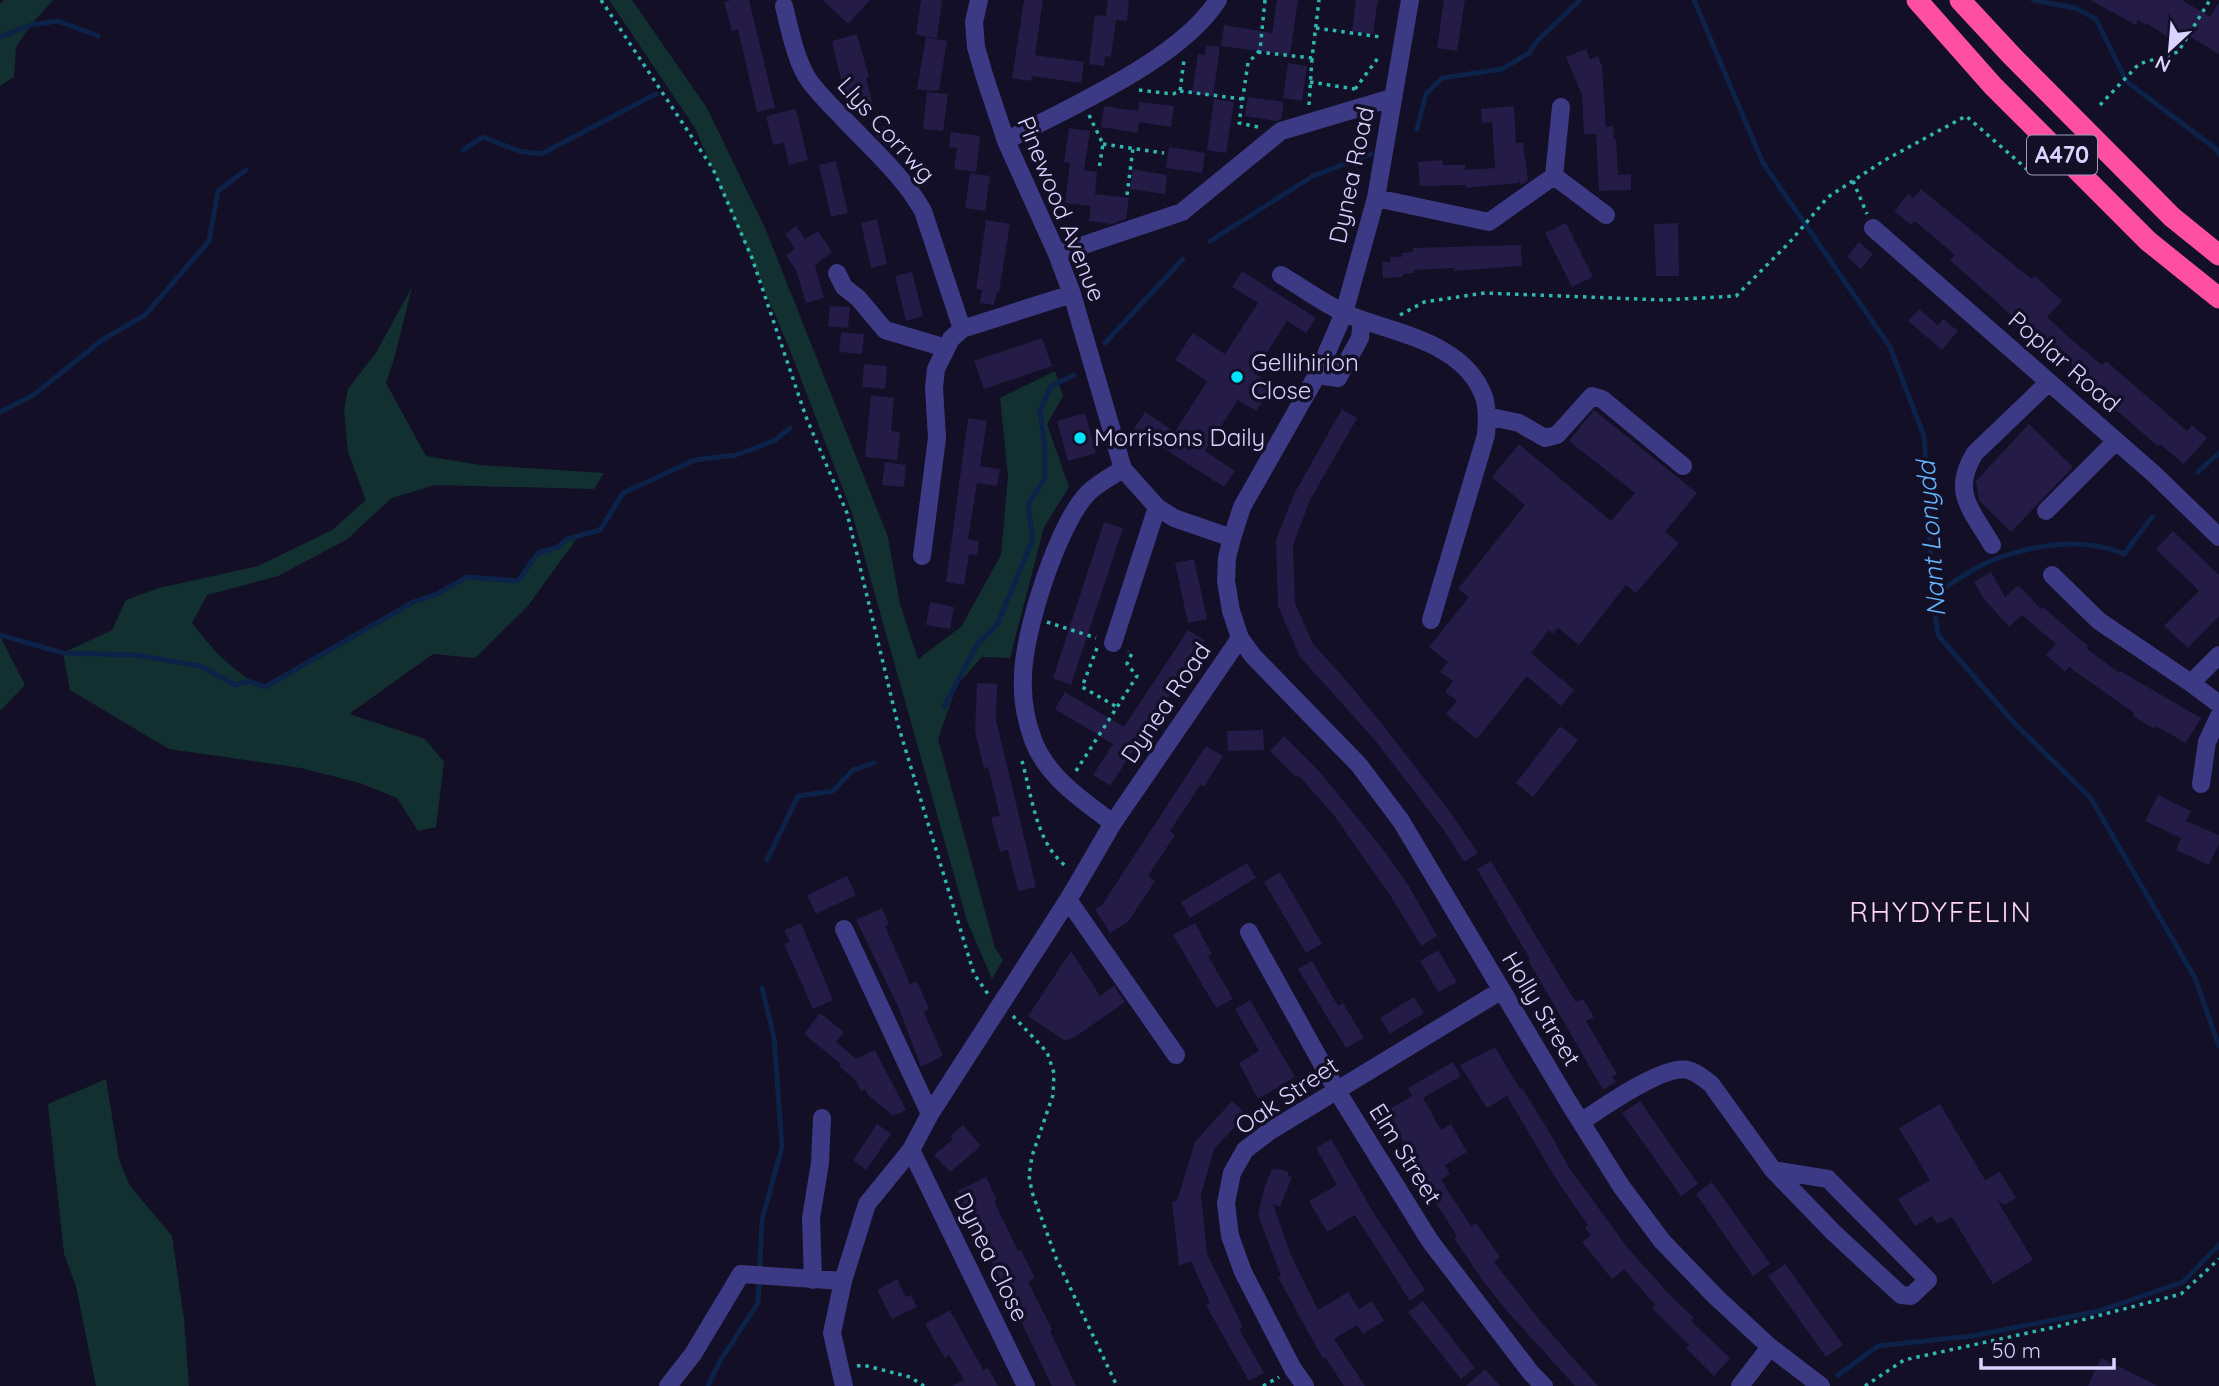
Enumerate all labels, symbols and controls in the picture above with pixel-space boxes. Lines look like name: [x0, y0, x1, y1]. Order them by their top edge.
north arrow: [2135, 14, 2205, 84]
text: N: [2151, 50, 2174, 78]
street label: Llys Corrwg: [831, 70, 942, 188]
street label: Dynea Road: [1322, 104, 1380, 246]
street label: Pinewood Avenue: [1011, 112, 1113, 306]
road number: A470: [2027, 136, 2097, 174]
street label: Poplar Road: [2003, 304, 2127, 418]
place label: Gellihirion Close: [1251, 347, 1359, 405]
marker: Gellihirion Close: [1229, 369, 1245, 385]
place label: Morrisons Daily: [1094, 422, 1265, 452]
marker: Morrisons Daily: [1072, 430, 1088, 446]
water label: Nant Lonydd: [1908, 457, 1952, 618]
street label: Dynea Road: [1114, 636, 1216, 768]
district label: RHYDYFELIN: [1849, 894, 2033, 929]
street label: Holly Street: [1496, 946, 1588, 1071]
street label: Oak Street: [1229, 1050, 1344, 1141]
street label: Elm Street: [1363, 1098, 1449, 1209]
street label: Dynea Close: [948, 1187, 1036, 1326]
scale bar: [1981, 1326, 2114, 1370]
text: 50 m: [1992, 1337, 2041, 1363]

